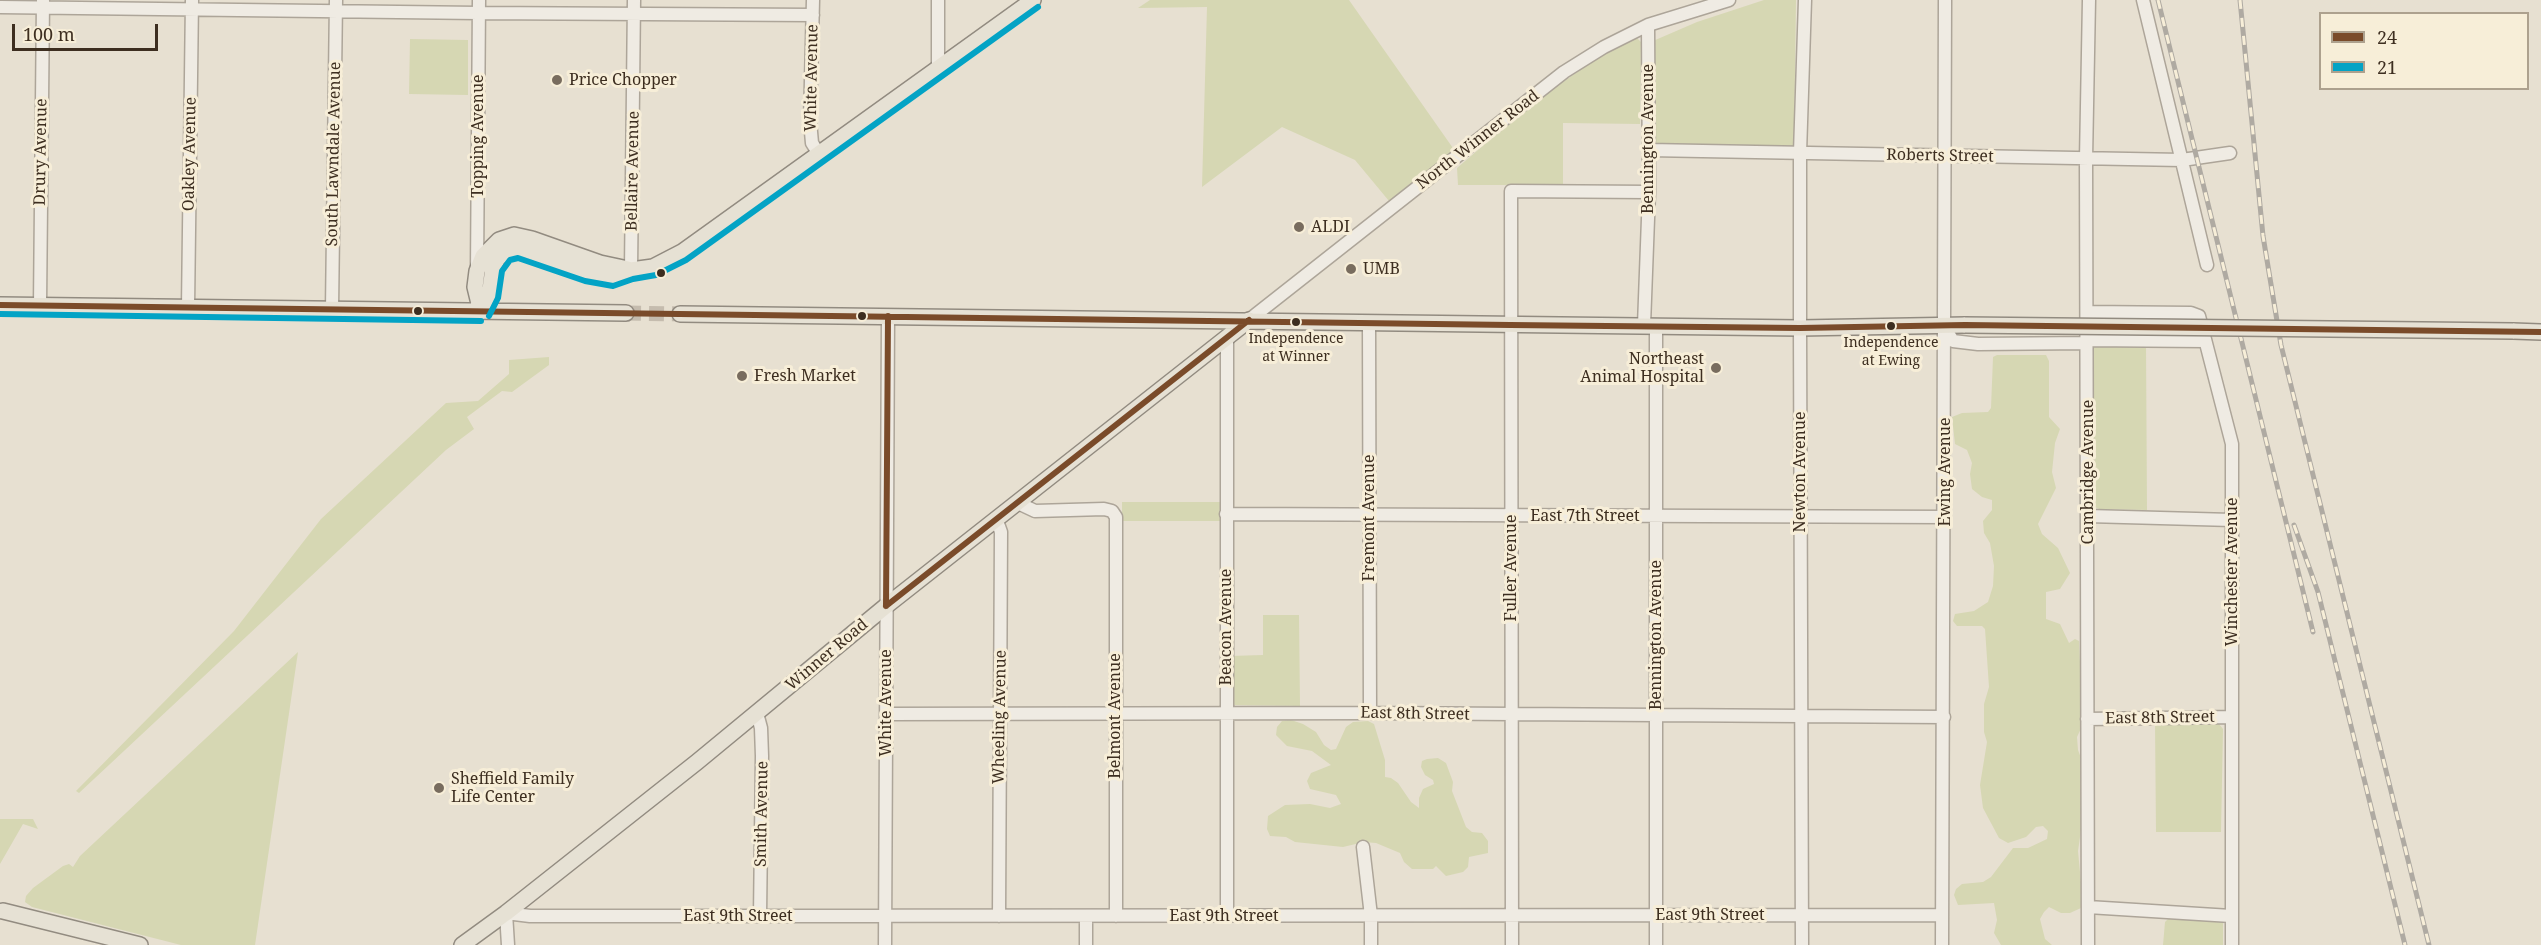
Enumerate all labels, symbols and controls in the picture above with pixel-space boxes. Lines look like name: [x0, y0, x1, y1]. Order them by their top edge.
scale bar: [15, 12, 160, 50]
legend: [2319, 12, 2529, 90]
text: 100 m: [23, 22, 75, 46]
street label: White Avenue: [801, 24, 823, 132]
text: 24: [2377, 25, 2397, 49]
text: 21: [2377, 55, 2397, 79]
street label: South Lawndale Avenue: [323, 61, 345, 247]
street label: Bennington Avenue: [1638, 64, 1658, 214]
place label: Price Chopper: [569, 70, 677, 90]
marker: Price Chopper: [550, 73, 564, 87]
street label: Topping Avenue: [468, 74, 488, 198]
street label: North Winner Road: [1413, 86, 1543, 194]
street label: Oakley Avenue: [179, 97, 201, 211]
street label: Drury Avenue: [30, 98, 52, 206]
street label: Bellaire Avenue: [622, 111, 644, 231]
street label: Roberts Street: [1886, 145, 1994, 167]
place label: ALDI: [1311, 217, 1350, 237]
marker: ALDI: [1292, 220, 1306, 234]
place label: UMB: [1363, 259, 1400, 279]
marker: UMB: [1344, 262, 1358, 276]
unlabelled marker: [655, 267, 667, 279]
unlabelled marker: [412, 305, 424, 317]
unlabelled marker: [856, 310, 868, 322]
marker: Independence at Winner: [1290, 316, 1302, 328]
marker: Independence at Ewing: [1885, 320, 1897, 332]
place label: Independence at Winner: [1249, 331, 1343, 364]
place label: Independence at Ewing: [1844, 335, 1938, 368]
place label: Northeast Animal Hospital: [1580, 349, 1704, 387]
marker: Northeast Animal Hospital: [1709, 361, 1723, 375]
place label: Fresh Market: [754, 366, 856, 386]
marker: Fresh Market: [735, 369, 749, 383]
street label: Cambridge Avenue: [2078, 400, 2098, 544]
street label: Newton Avenue: [1790, 411, 1810, 533]
street label: Ewing Avenue: [1935, 417, 1955, 527]
street label: Fremont Avenue: [1359, 454, 1379, 582]
street label: Winchester Avenue: [2222, 497, 2242, 647]
street label: East 7th Street: [1530, 506, 1640, 526]
street label: Fuller Avenue: [1501, 515, 1521, 621]
street label: Bennington Avenue: [1646, 560, 1666, 710]
street label: Beacon Avenue: [1216, 569, 1236, 685]
street label: Winner Road: [782, 615, 872, 695]
street label: White Avenue: [876, 649, 896, 757]
street label: Wheeling Avenue: [989, 650, 1011, 784]
street label: Belmont Avenue: [1105, 653, 1125, 779]
street label: East 8th Street: [1360, 703, 1470, 725]
street label: East 8th Street: [2105, 707, 2215, 729]
street label: Smith Avenue: [751, 761, 773, 867]
place label: Sheffield Family Life Center: [451, 769, 574, 807]
marker: Sheffield Family Life Center: [432, 781, 446, 795]
street label: East 9th Street: [1655, 905, 1765, 925]
street label: East 9th Street: [683, 906, 793, 926]
street label: East 9th Street: [1169, 906, 1279, 926]

